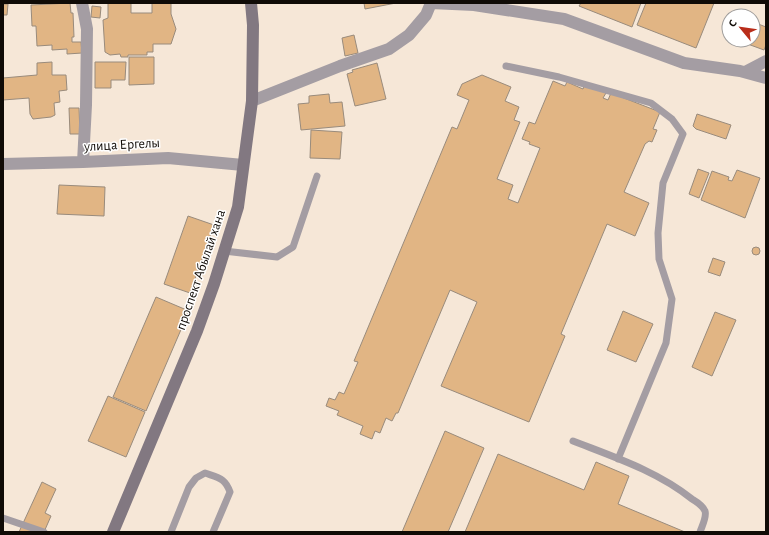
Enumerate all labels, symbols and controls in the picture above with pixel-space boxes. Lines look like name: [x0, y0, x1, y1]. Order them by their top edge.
north arrow: [721, 8, 761, 48]
text: С: [726, 18, 739, 29]
street label: улица Ергелы: [83, 136, 160, 154]
street label: проспект Абылай хана: [174, 207, 228, 332]

